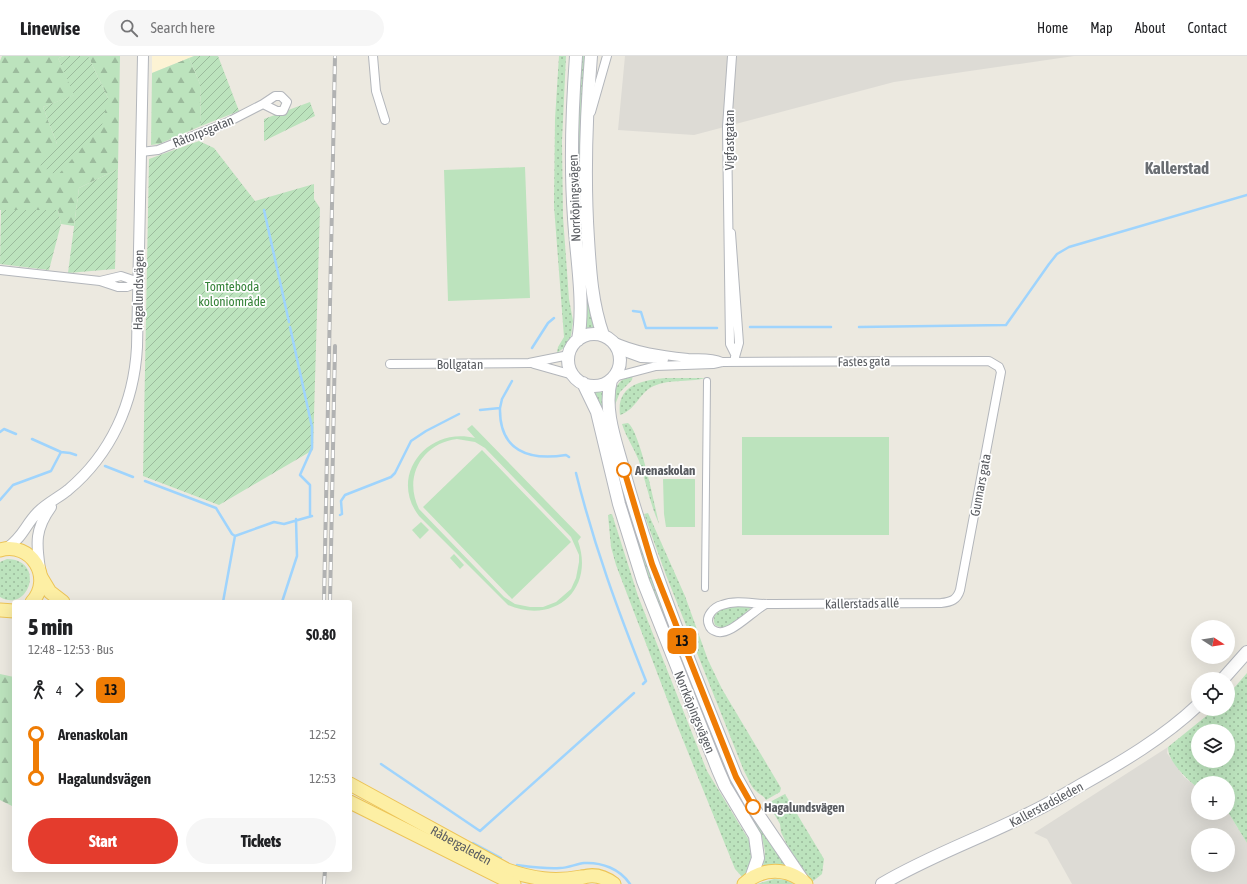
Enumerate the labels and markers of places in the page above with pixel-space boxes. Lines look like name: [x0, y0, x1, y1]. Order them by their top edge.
marker: Arenaskolan: [616, 462, 632, 478]
place label: Arenaskolan: [634, 463, 695, 478]
marker: Hagalundsvägen: [745, 799, 761, 815]
place label: Hagalundsvägen: [764, 800, 845, 815]

